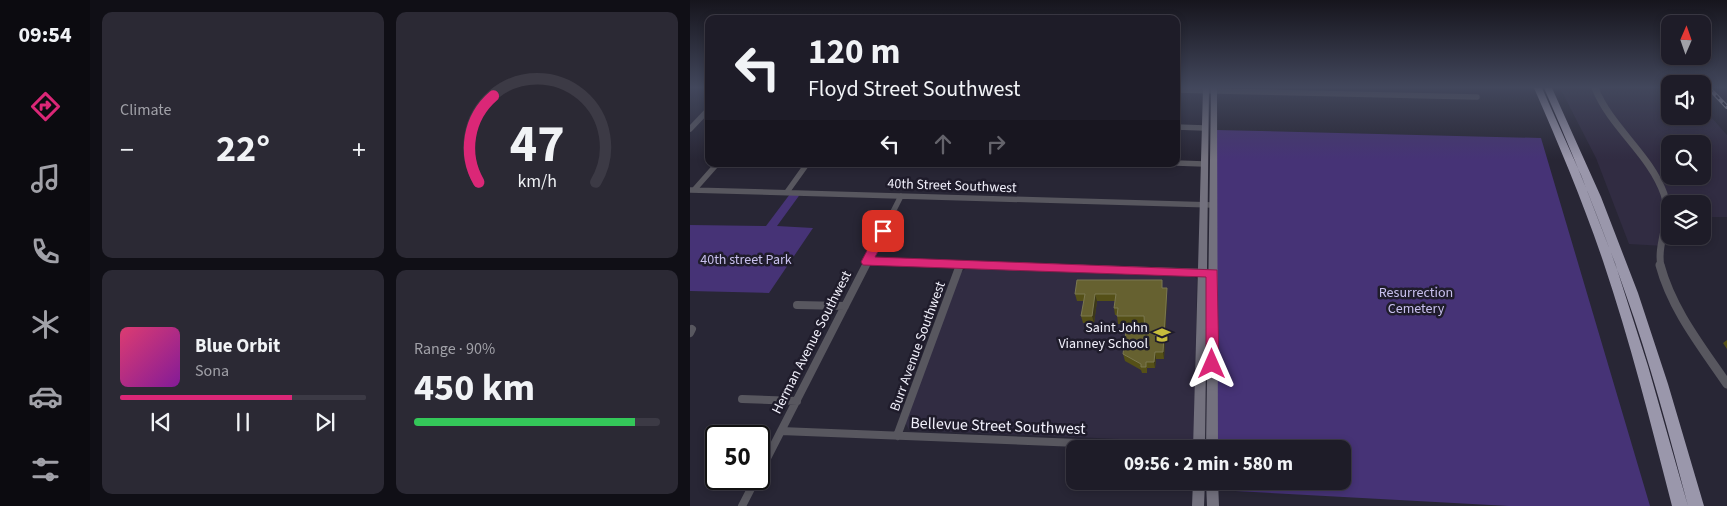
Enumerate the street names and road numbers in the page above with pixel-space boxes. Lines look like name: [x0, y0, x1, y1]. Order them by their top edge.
street label: 40th Street Southwest: [887, 174, 1017, 198]
street label: Herman Avenue Southwest: [767, 267, 857, 418]
street label: Burr Avenue Southwest: [885, 278, 951, 414]
street label: Bellevue Street Southwest: [910, 412, 1087, 440]

